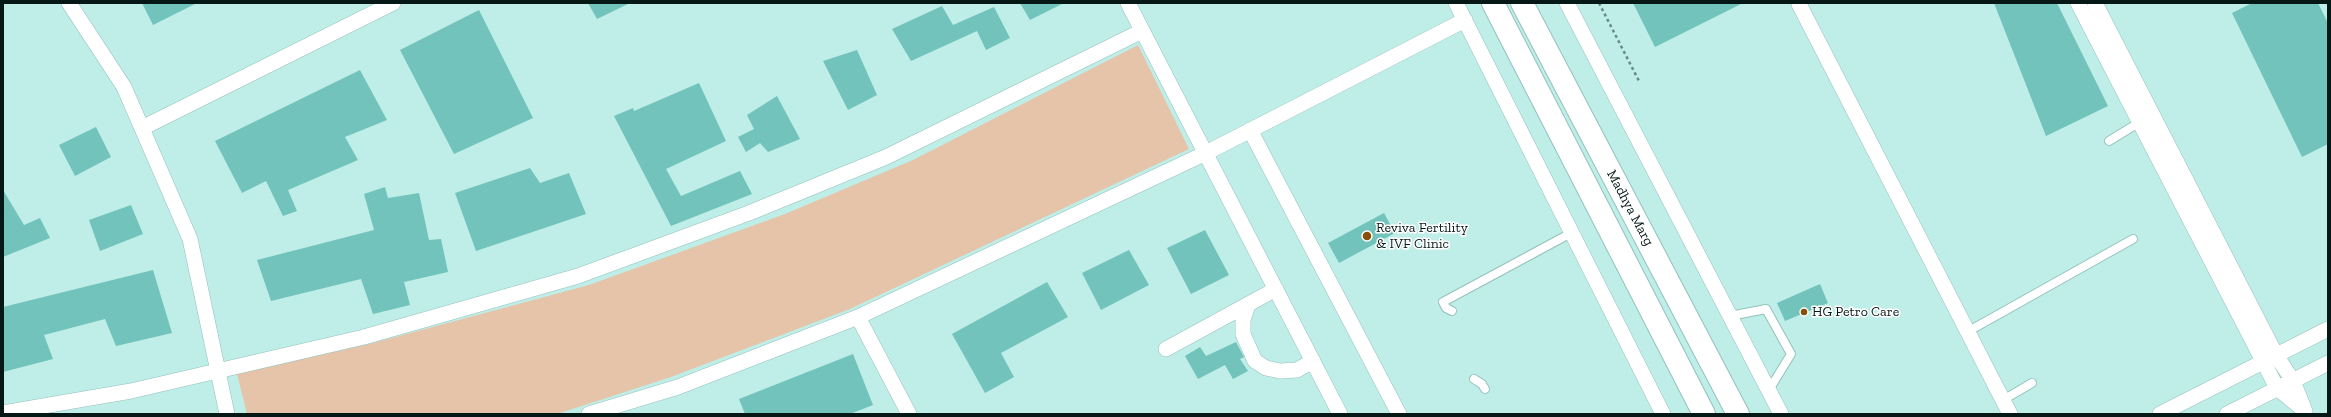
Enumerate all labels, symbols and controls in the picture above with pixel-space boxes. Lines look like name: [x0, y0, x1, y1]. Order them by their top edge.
street label: Madhya Marg: [1603, 167, 1657, 249]
place label: Reviva Fertility & IVF Clinic: [1376, 220, 1468, 252]
marker: Reviva Fertility & IVF Clinic: [1361, 230, 1373, 242]
place label: HG Petro Care: [1812, 304, 1899, 320]
marker: HG Petro Care: [1799, 307, 1809, 317]

